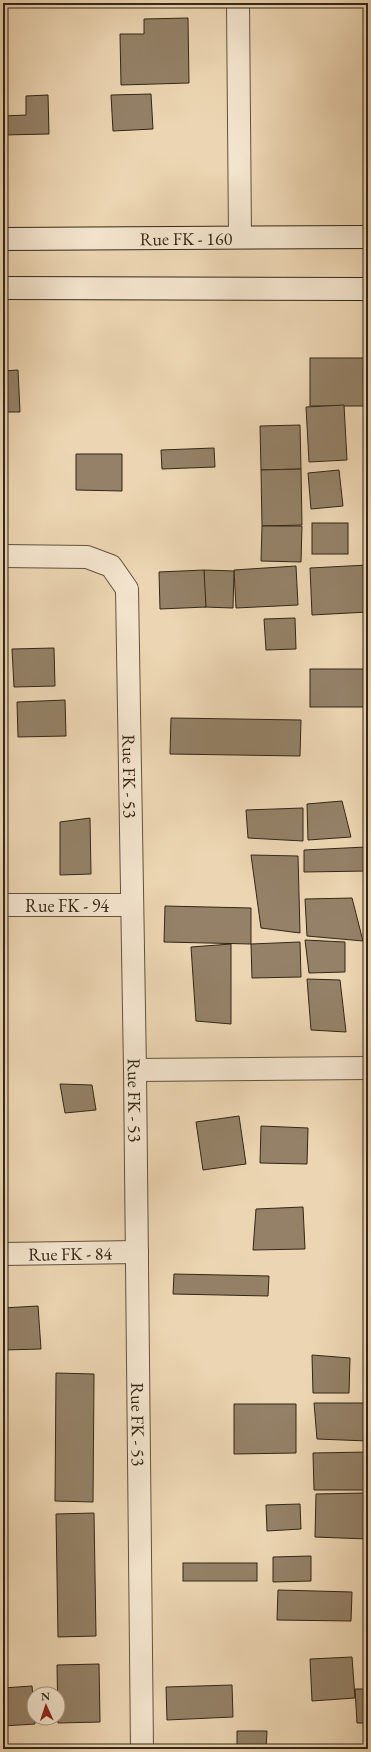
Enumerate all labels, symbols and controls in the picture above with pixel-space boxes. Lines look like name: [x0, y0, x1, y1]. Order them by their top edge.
street label: Rue FK - 160: [140, 226, 233, 250]
street label: Rue FK - 53: [118, 734, 142, 818]
street label: Rue FK - 94: [25, 894, 109, 917]
street label: Rue FK - 53: [123, 1058, 147, 1142]
street label: Rue FK - 84: [28, 1241, 112, 1265]
street label: Rue FK - 53: [127, 1382, 151, 1466]
north arrow: [26, 1686, 66, 1726]
text: N: [41, 1689, 50, 1703]

